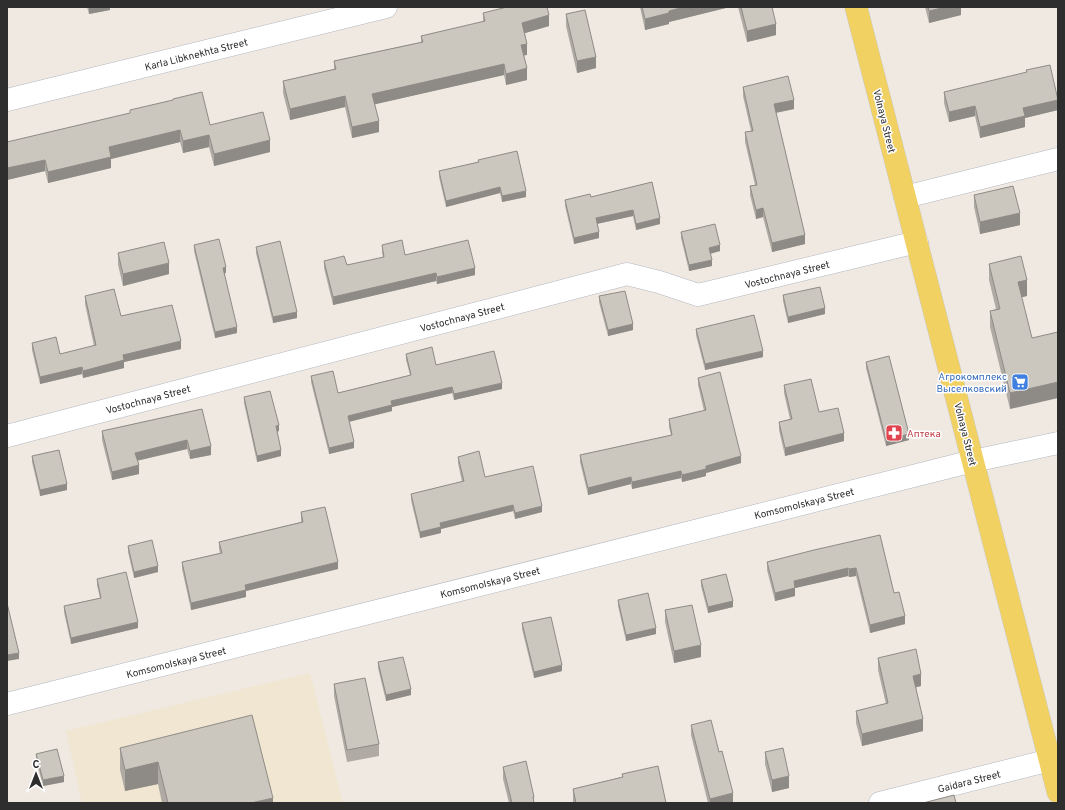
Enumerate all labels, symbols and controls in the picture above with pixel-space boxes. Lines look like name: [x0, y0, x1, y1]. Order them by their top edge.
street label: Karla Libknekhta Street: [143, 36, 249, 75]
street label: Volnaya Street: [869, 88, 898, 155]
street label: Vostochnaya Street: [744, 259, 831, 292]
street label: Vostochnaya Street: [419, 301, 506, 336]
place label: Агрокомплекс Выселковский: [937, 371, 1007, 396]
supermarket icon: Агрокомплекс Выселковский: [1010, 372, 1030, 392]
street label: Vostochnaya Street: [105, 383, 192, 418]
street label: Volnaya Street: [950, 401, 979, 468]
pharmacy icon: Аптека: [884, 423, 904, 443]
place label: Аптека: [907, 428, 941, 441]
street label: Komsomolskaya Street: [753, 486, 856, 523]
street label: Komsomolskaya Street: [439, 565, 542, 602]
street label: Komsomolskaya Street: [125, 645, 228, 682]
north arrow: [16, 754, 56, 794]
text: С: [32, 758, 40, 772]
street label: Gaidara Street: [936, 768, 1002, 797]

